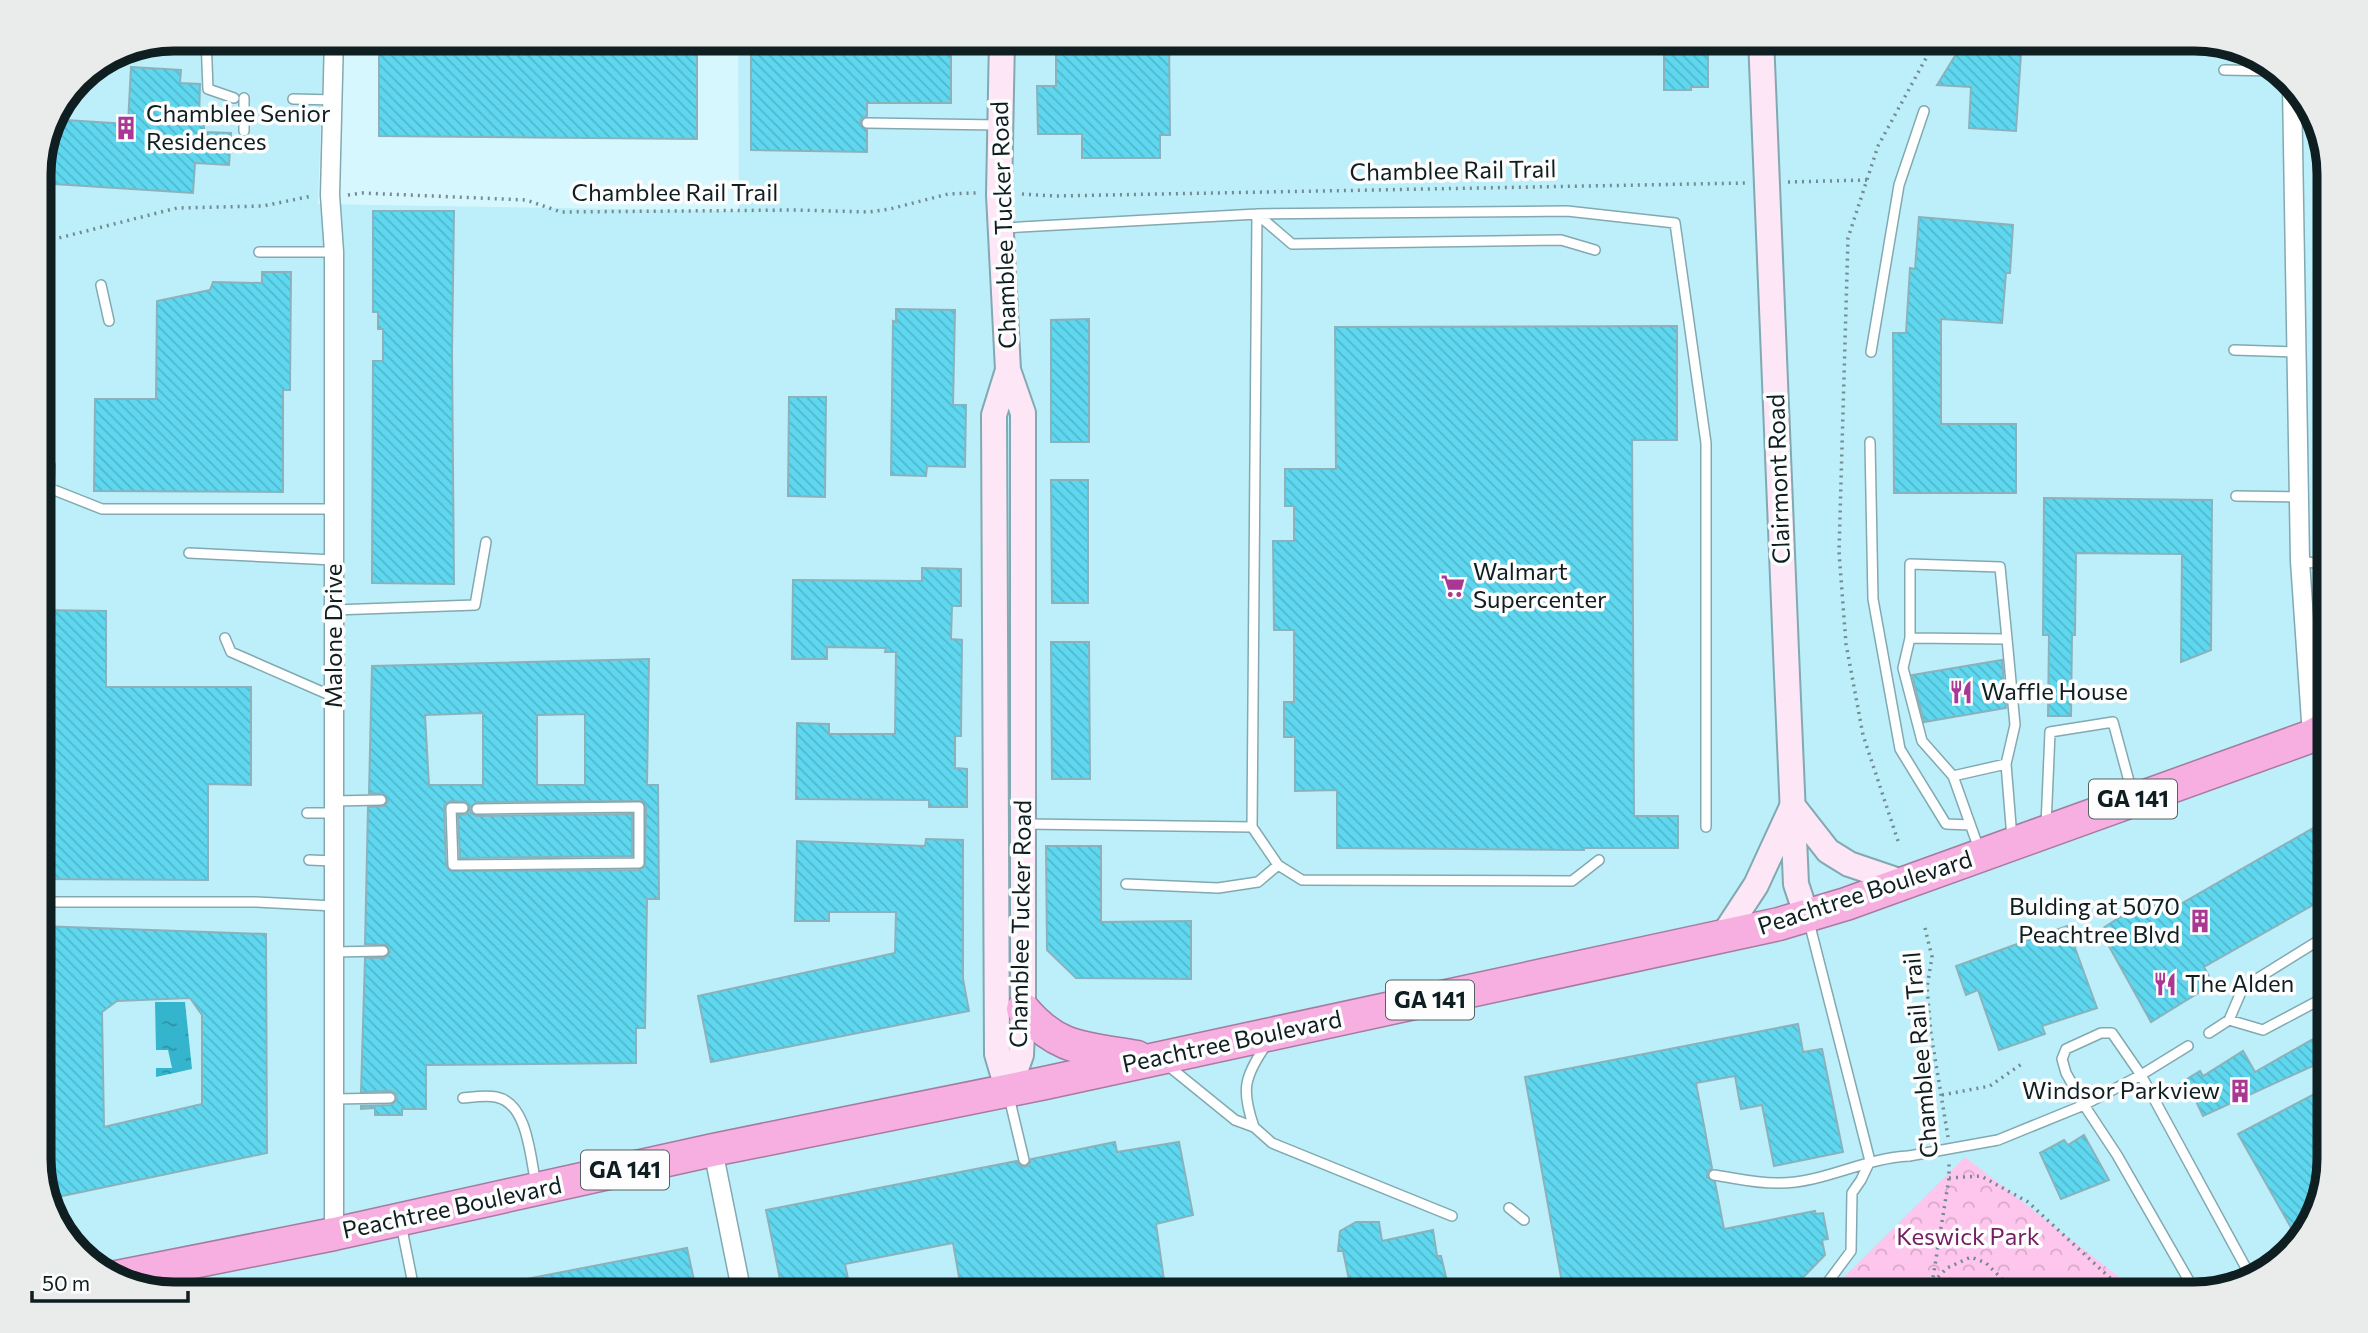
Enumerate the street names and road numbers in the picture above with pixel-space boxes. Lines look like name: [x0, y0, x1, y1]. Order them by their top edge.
street label: Chamblee Tucker Road: [984, 101, 1021, 349]
street label: Chamblee Rail Trail: [1349, 153, 1557, 186]
street label: Chamblee Rail Trail: [572, 177, 778, 206]
street label: Clairmont Road: [1760, 393, 1795, 565]
street label: Malone Drive: [318, 564, 347, 708]
road number: GA 141: [2089, 779, 2177, 818]
street label: Chamblee Tucker Road: [1003, 800, 1036, 1048]
street label: Peachtree Boulevard: [1754, 843, 1975, 940]
street label: Chamblee Rail Trail: [1896, 951, 1943, 1159]
road number: GA 141: [1386, 981, 1474, 1020]
street label: Peachtree Boulevard: [1119, 1003, 1344, 1078]
road number: GA 141: [581, 1150, 669, 1190]
street label: Peachtree Boulevard: [339, 1169, 564, 1244]

